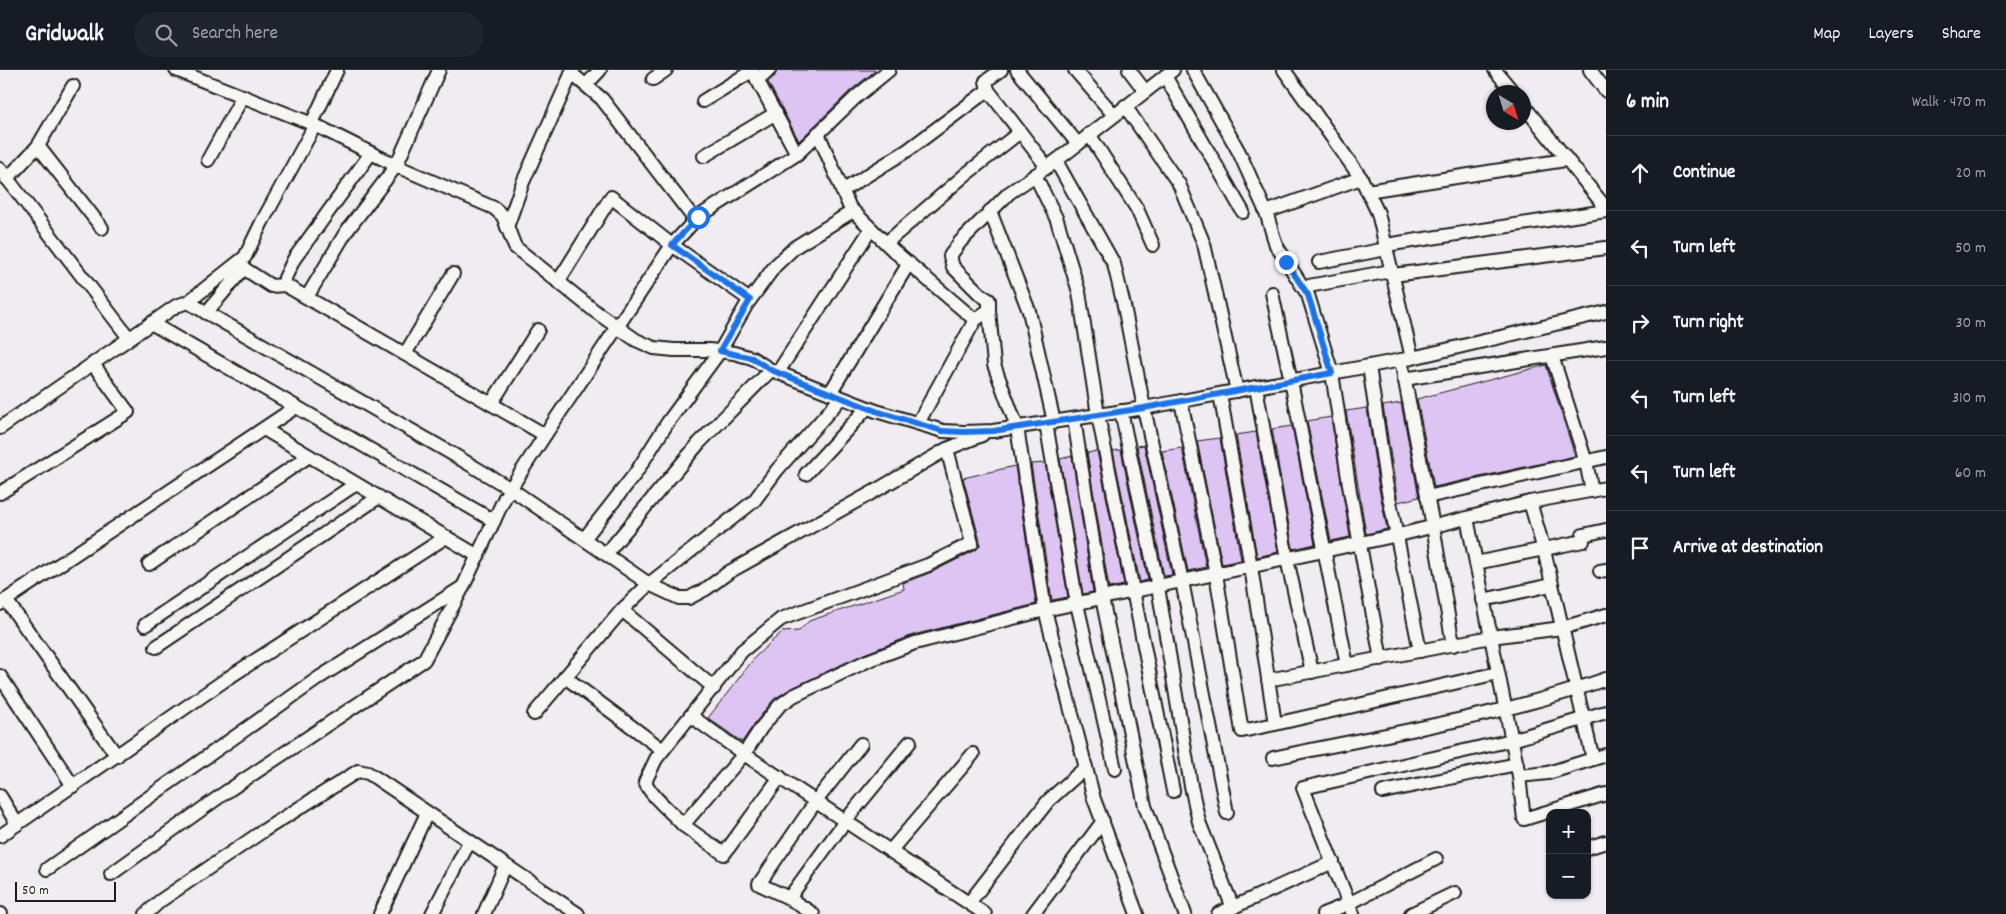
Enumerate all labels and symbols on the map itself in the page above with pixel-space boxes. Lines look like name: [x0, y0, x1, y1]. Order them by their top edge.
north arrow: [1486, 85, 1531, 130]
route start: [687, 206, 710, 229]
route end: [1275, 251, 1298, 274]
scale bar: [15, 879, 116, 902]

